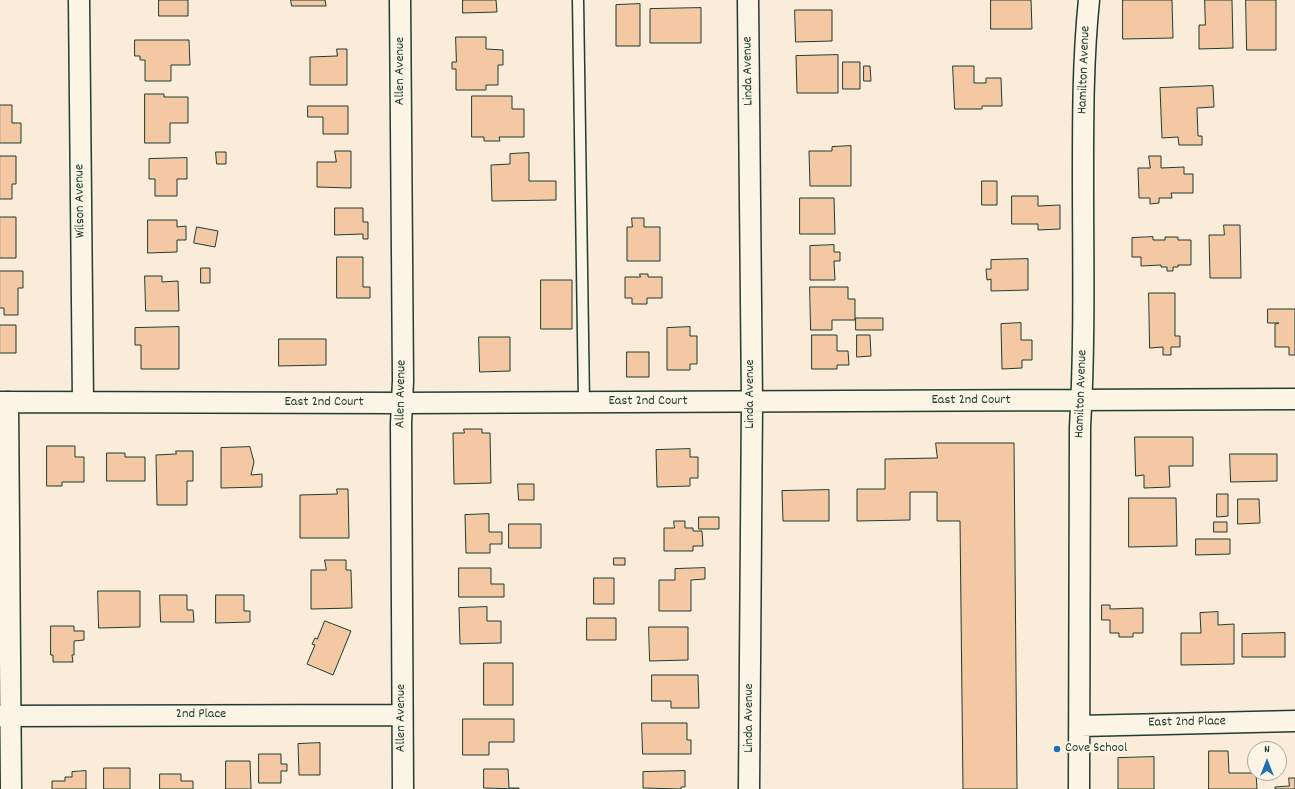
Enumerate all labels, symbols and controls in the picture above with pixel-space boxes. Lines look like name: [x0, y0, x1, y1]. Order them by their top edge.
street label: Hamilton Avenue: [1075, 25, 1095, 115]
street label: Linda Avenue: [740, 36, 758, 106]
street label: Allen Avenue: [393, 37, 409, 105]
street label: Wilson Avenue: [72, 164, 90, 238]
street label: Hamilton Avenue: [1072, 349, 1092, 439]
street label: Linda Avenue: [743, 359, 759, 429]
street label: Allen Avenue: [393, 360, 411, 428]
street label: East 2nd Court: [931, 393, 1011, 409]
street label: East 2nd Court: [608, 394, 688, 410]
street label: East 2nd Court: [284, 395, 364, 411]
street label: Linda Avenue: [742, 683, 758, 753]
street label: Allen Avenue: [394, 684, 410, 752]
street label: 2nd Place: [176, 707, 226, 723]
street label: East 2nd Place: [1148, 714, 1226, 732]
place label: Cove School: [1065, 741, 1127, 757]
north arrow: [1247, 741, 1287, 781]
text: N: [1264, 742, 1270, 758]
marker: Cove School: [1052, 744, 1062, 754]

